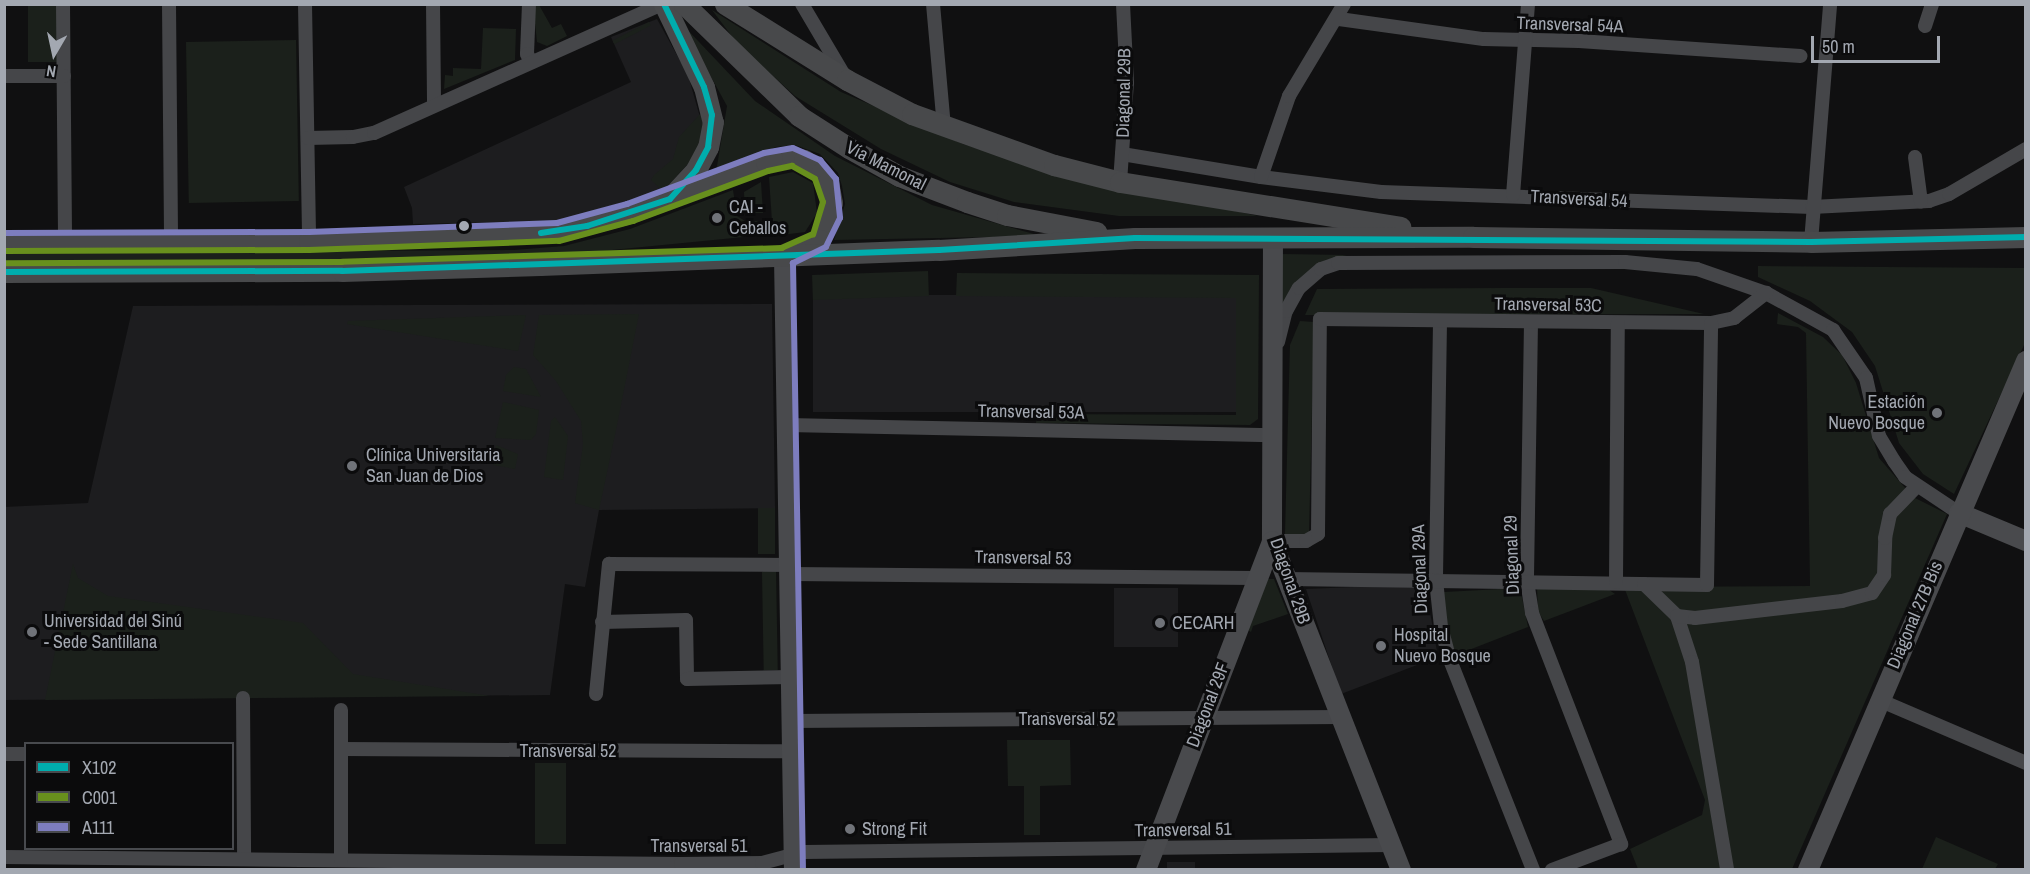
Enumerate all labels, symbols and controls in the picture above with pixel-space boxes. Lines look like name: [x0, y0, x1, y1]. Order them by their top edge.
street label: Transversal 54A: [1516, 12, 1624, 38]
north arrow: [24, 24, 84, 84]
scale bar: [1814, 24, 1943, 62]
text: 50 m: [1822, 34, 1855, 59]
street label: Diagonal 29B: [1112, 48, 1136, 138]
text: N: [45, 60, 58, 83]
street label: Vía Mamonal: [842, 137, 930, 195]
street label: Transversal 54: [1530, 186, 1628, 212]
place label: CAI - Ceballos: [729, 197, 786, 240]
marker: CAI - Ceballos: [710, 211, 724, 225]
unlabelled marker: [458, 220, 470, 232]
street label: Transversal 53C: [1494, 293, 1602, 317]
place label: Estación Nuevo Bosque: [1828, 392, 1925, 434]
street label: Transversal 53A: [977, 400, 1085, 424]
marker: Estación Nuevo Bosque: [1930, 406, 1944, 420]
place label: Clínica Universitaria San Juan de Dios: [366, 445, 501, 488]
marker: Clínica Universitaria San Juan de Dios: [343, 457, 361, 475]
street label: Diagonal 29: [1500, 515, 1524, 595]
street label: Diagonal 29A: [1408, 524, 1432, 614]
street label: Diagonal 29B: [1265, 535, 1315, 627]
street label: Transversal 53: [974, 546, 1072, 570]
street label: Diagonal 27B Bis: [1883, 558, 1947, 672]
place label: Universidad del Sinú - Sede Santillana: [44, 611, 182, 654]
place label: CECARH: [1172, 612, 1234, 634]
marker: CECARH: [1153, 616, 1167, 630]
marker: Universidad del Sinú - Sede Santillana: [25, 625, 39, 639]
place label: Hospital Nuevo Bosque: [1394, 625, 1491, 668]
marker: Hospital Nuevo Bosque: [1372, 637, 1390, 655]
street label: Diagonal 29F: [1182, 660, 1234, 750]
street label: Transversal 52: [1018, 708, 1116, 730]
street label: Transversal 52: [519, 740, 617, 762]
legend: [24, 742, 234, 850]
text: X102: [82, 755, 116, 780]
text: C001: [82, 785, 117, 810]
text: A111: [82, 815, 114, 840]
place label: Strong Fit: [862, 818, 927, 840]
street label: Transversal 51: [1134, 818, 1232, 842]
marker: Strong Fit: [843, 822, 857, 836]
street label: Transversal 51: [650, 835, 748, 857]

